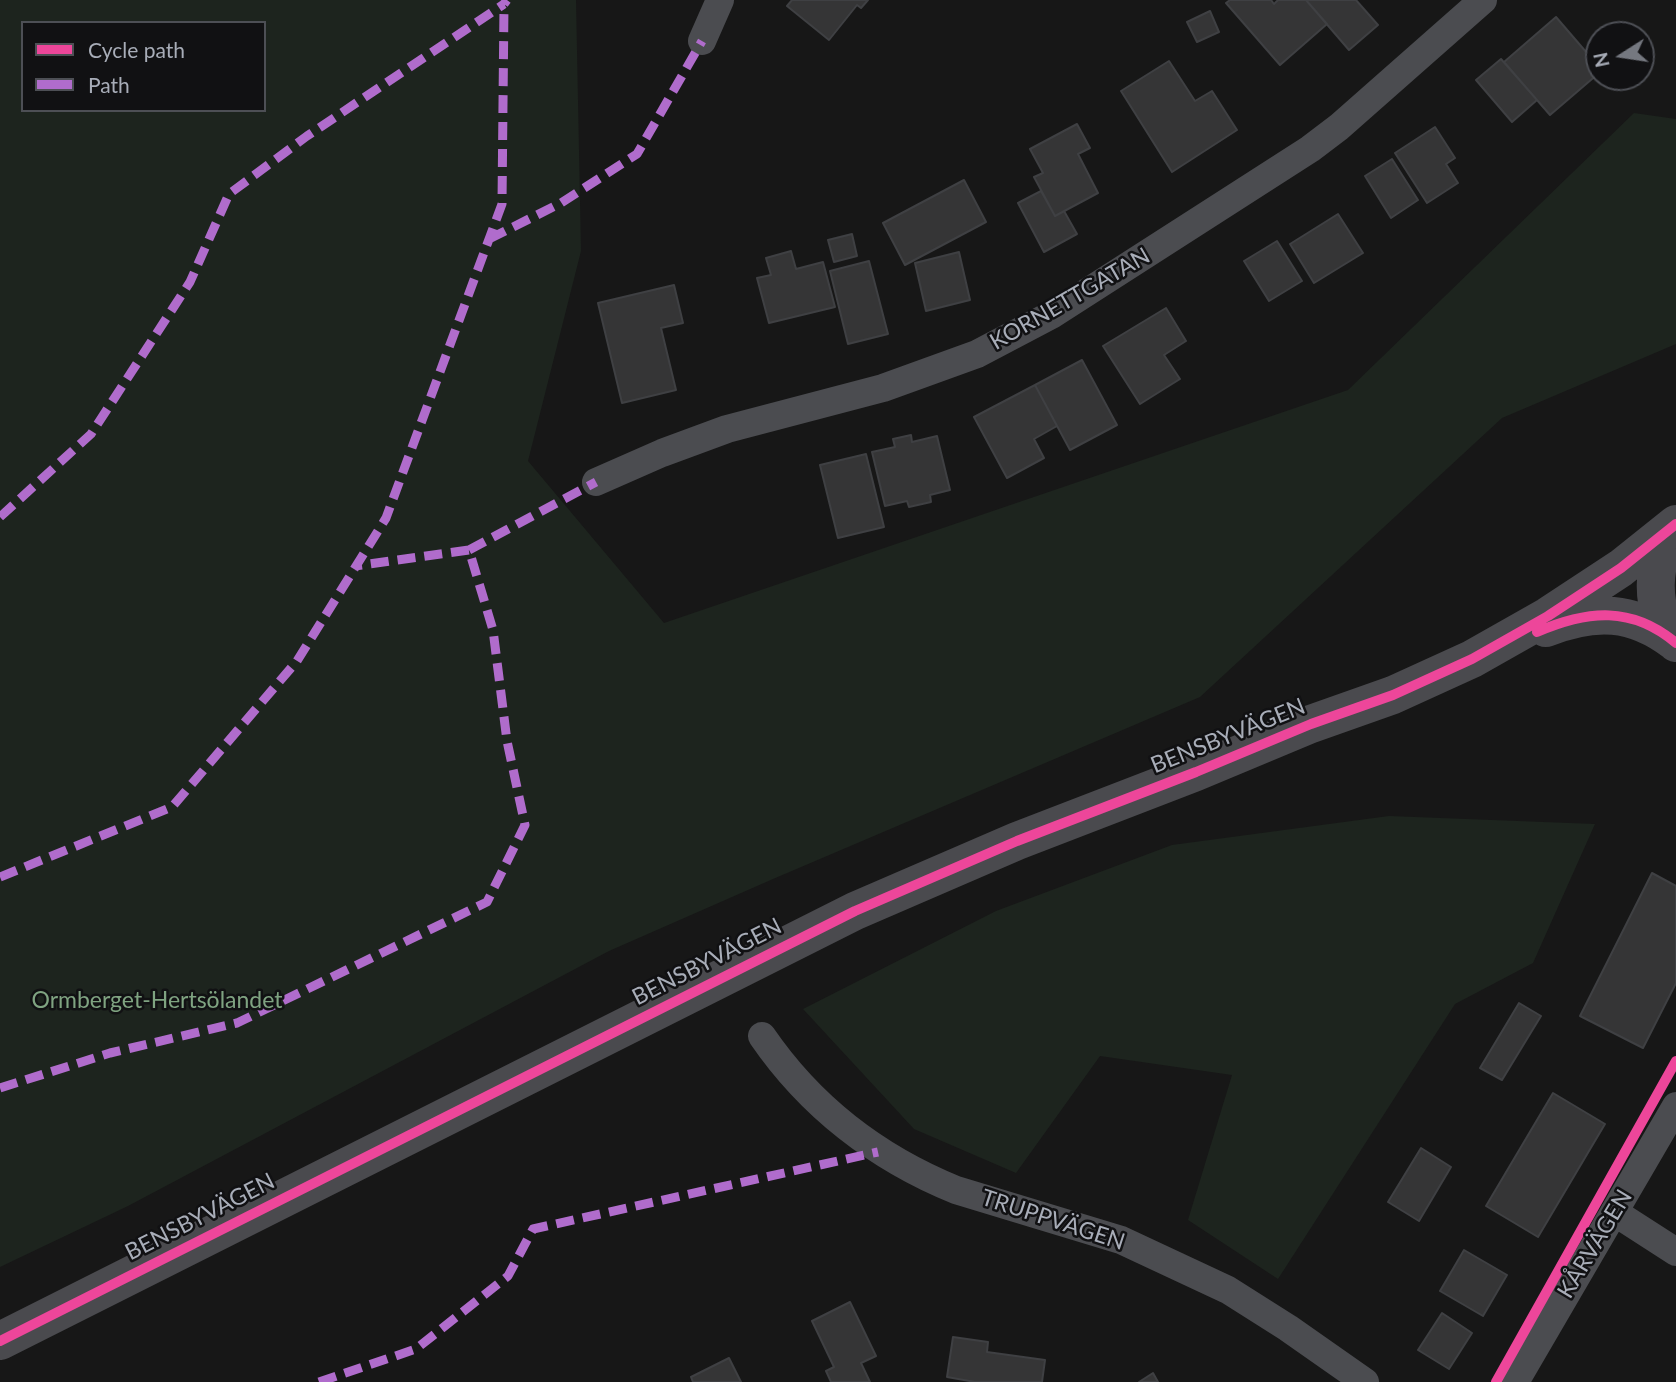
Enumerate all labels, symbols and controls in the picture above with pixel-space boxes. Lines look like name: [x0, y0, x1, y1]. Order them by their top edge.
legend: [21, 21, 266, 112]
north arrow: [1585, 21, 1655, 91]
text: Cycle path: [88, 37, 185, 62]
text: N: [1588, 51, 1614, 70]
text: Path: [88, 72, 130, 97]
street label: KORNETTGATAN: [985, 242, 1155, 356]
street label: BENSBYVÄGEN: [1147, 692, 1309, 780]
street label: BENSBYVÄGEN: [628, 912, 786, 1012]
park label: Ormberget-Hertsölandet: [31, 987, 283, 1015]
street label: BENSBYVÄGEN: [121, 1167, 279, 1267]
street label: TRUPPVÄGEN: [978, 1184, 1128, 1256]
street label: KÅRVÄGEN: [1552, 1185, 1638, 1303]

